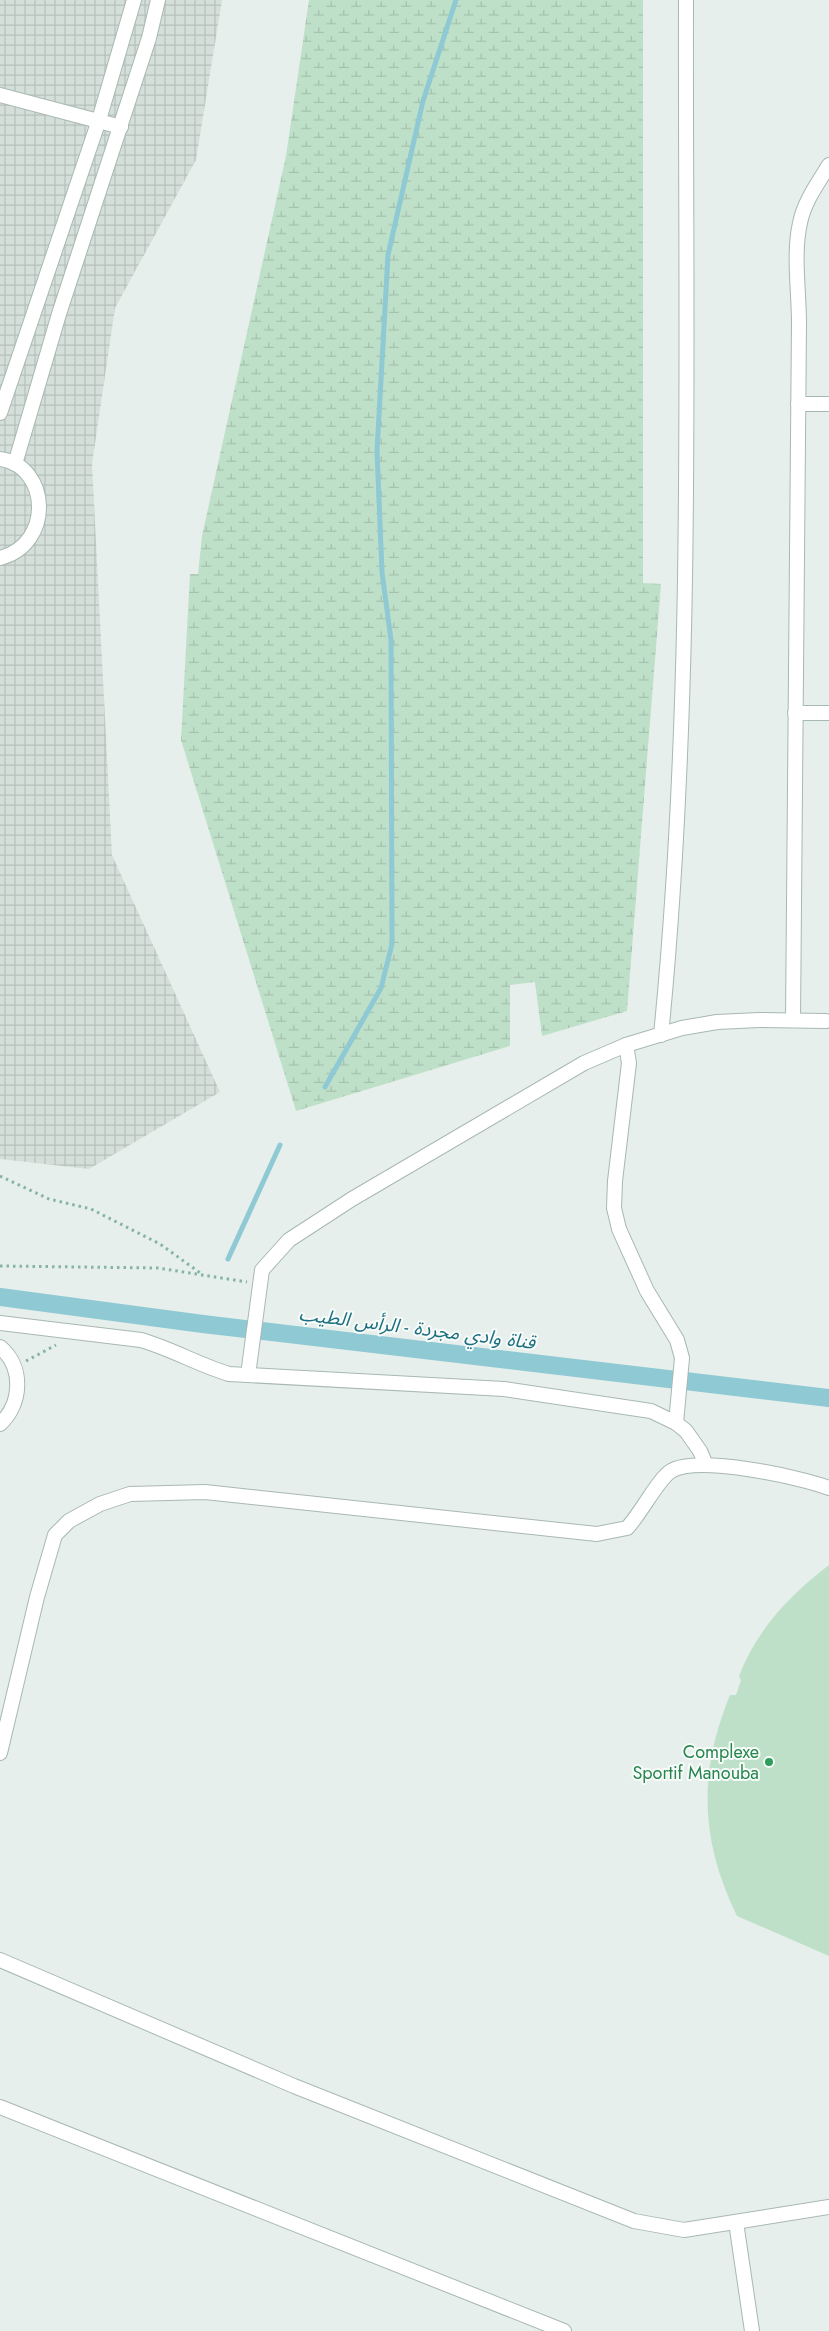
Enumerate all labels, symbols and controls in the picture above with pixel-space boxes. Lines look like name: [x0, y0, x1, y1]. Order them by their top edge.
water label: قناة وادي مجردة - الرأس الطيب: [297, 1300, 538, 1357]
place label: Complexe Sportif Manouba: [632, 1739, 759, 1786]
marker: Complexe Sportif Manouba: [763, 1756, 775, 1768]

